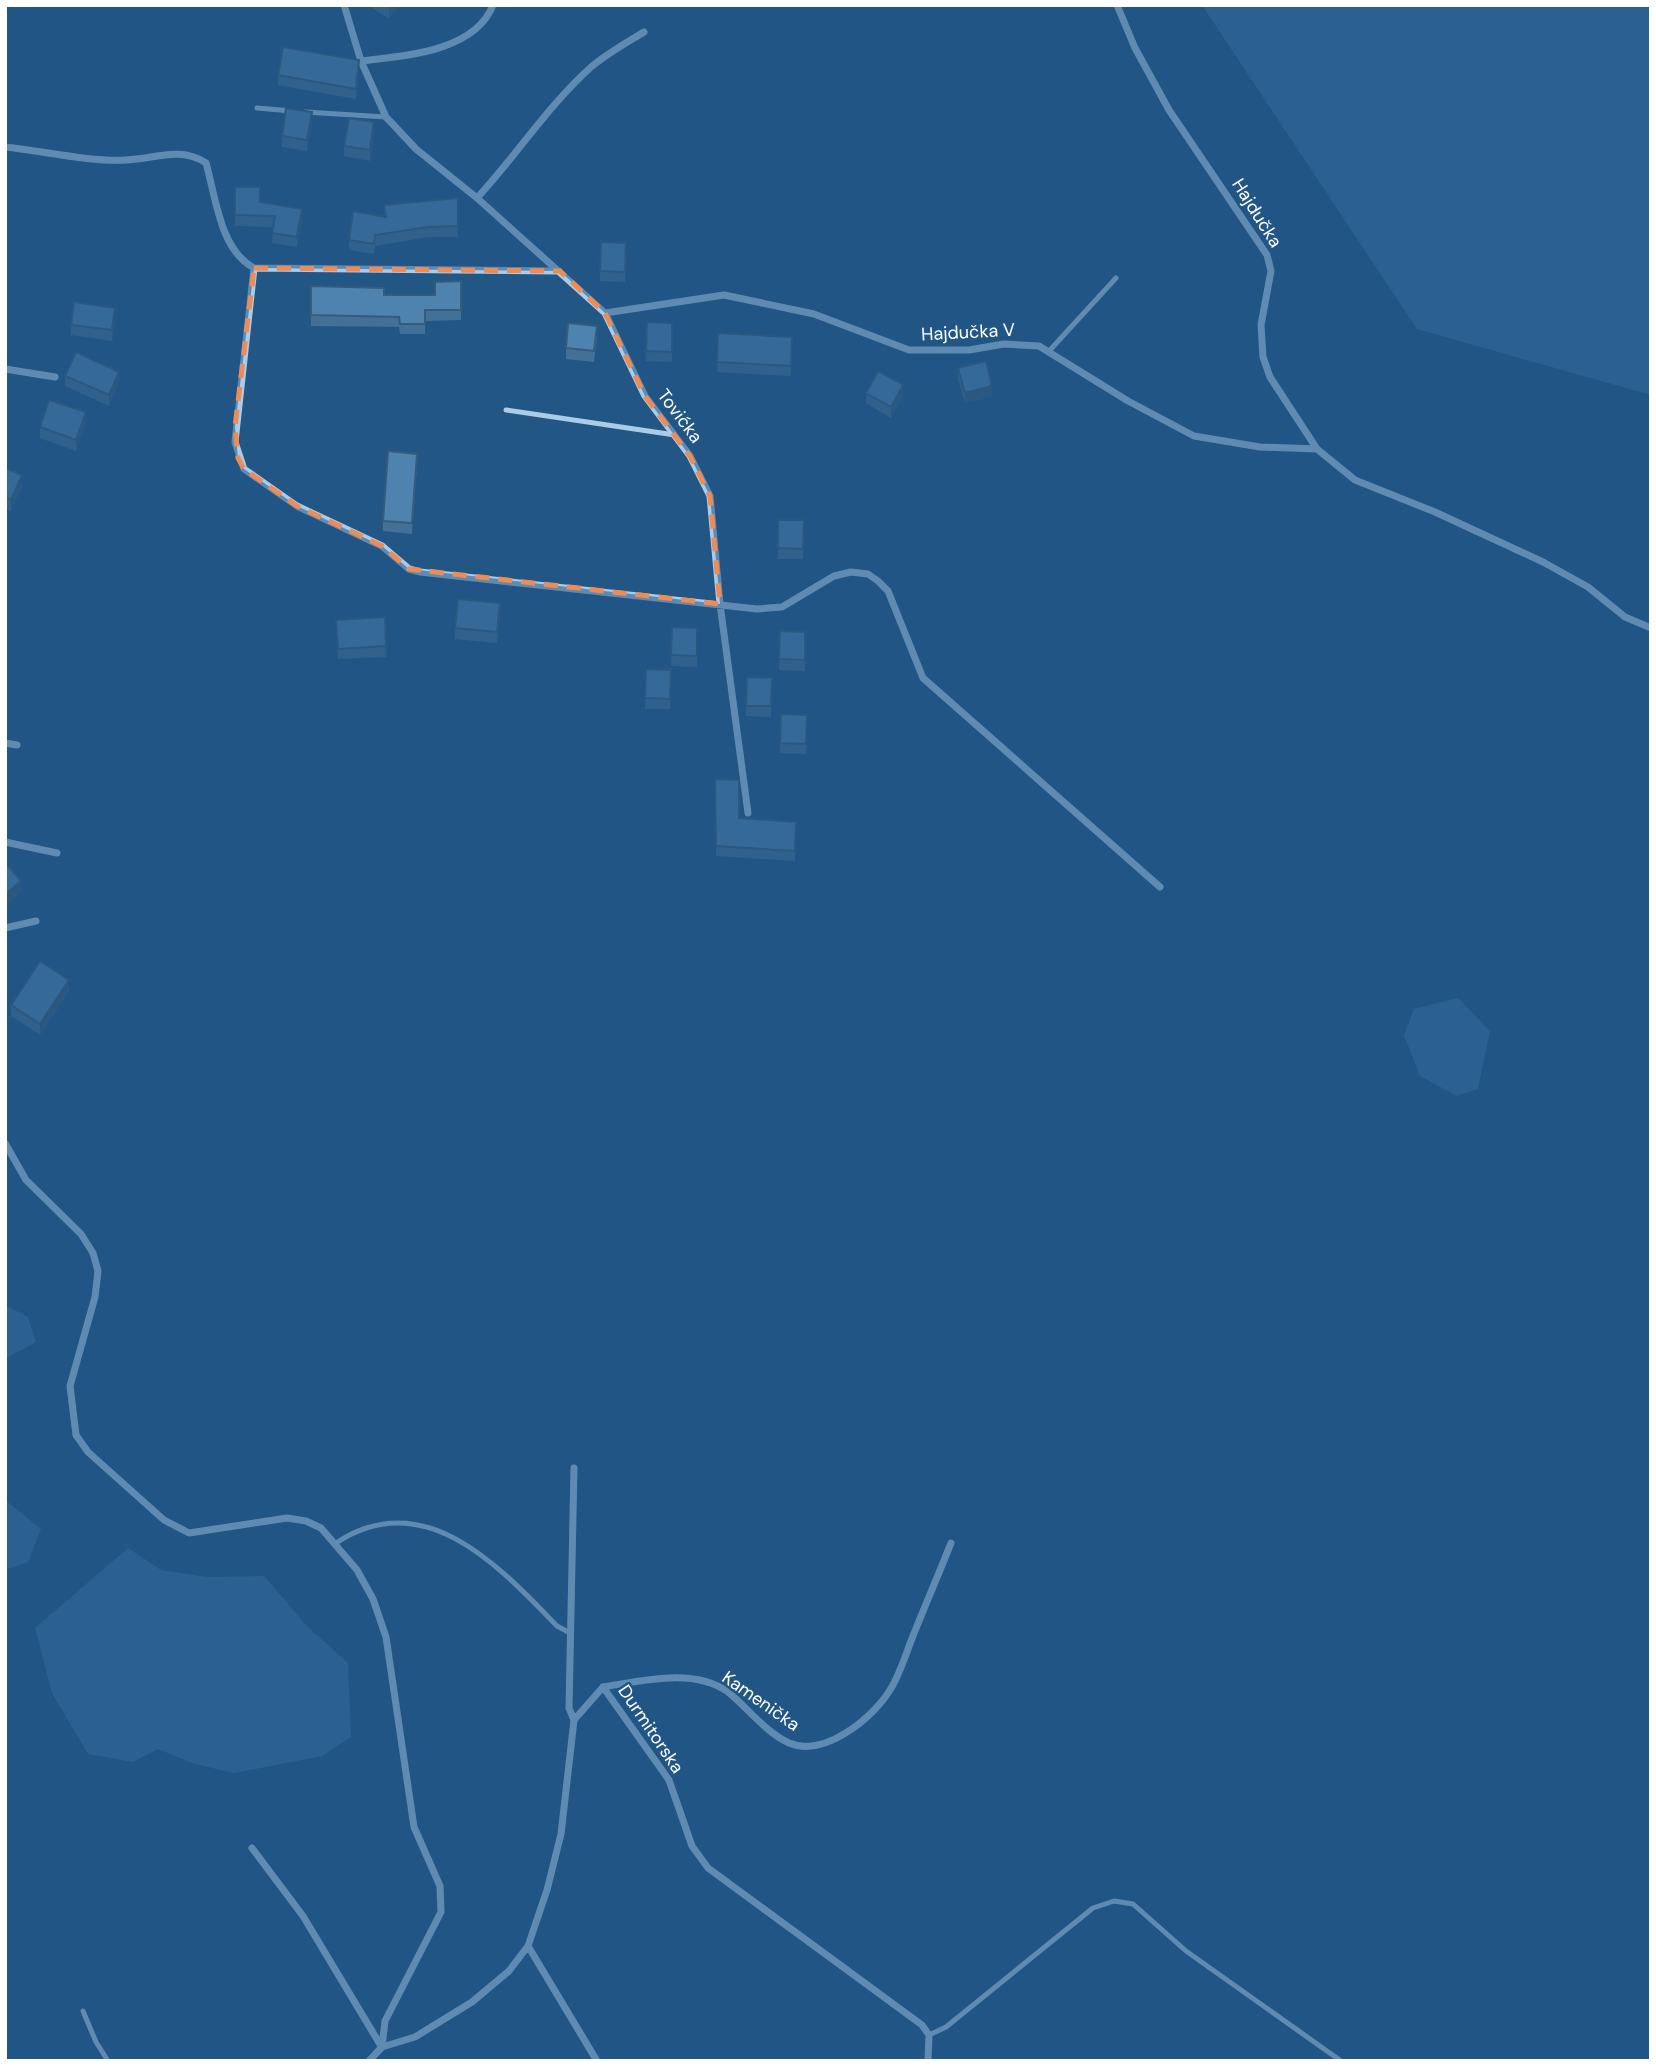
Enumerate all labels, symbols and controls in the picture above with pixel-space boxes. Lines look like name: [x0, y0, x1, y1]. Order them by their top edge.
street label: Hajdučka: [1226, 174, 1288, 252]
street label: Hajdučka V: [920, 318, 1016, 346]
street label: Tovićka: [652, 384, 708, 448]
street label: Kamenička: [717, 1665, 805, 1737]
street label: Durmitorska: [613, 1680, 689, 1778]

